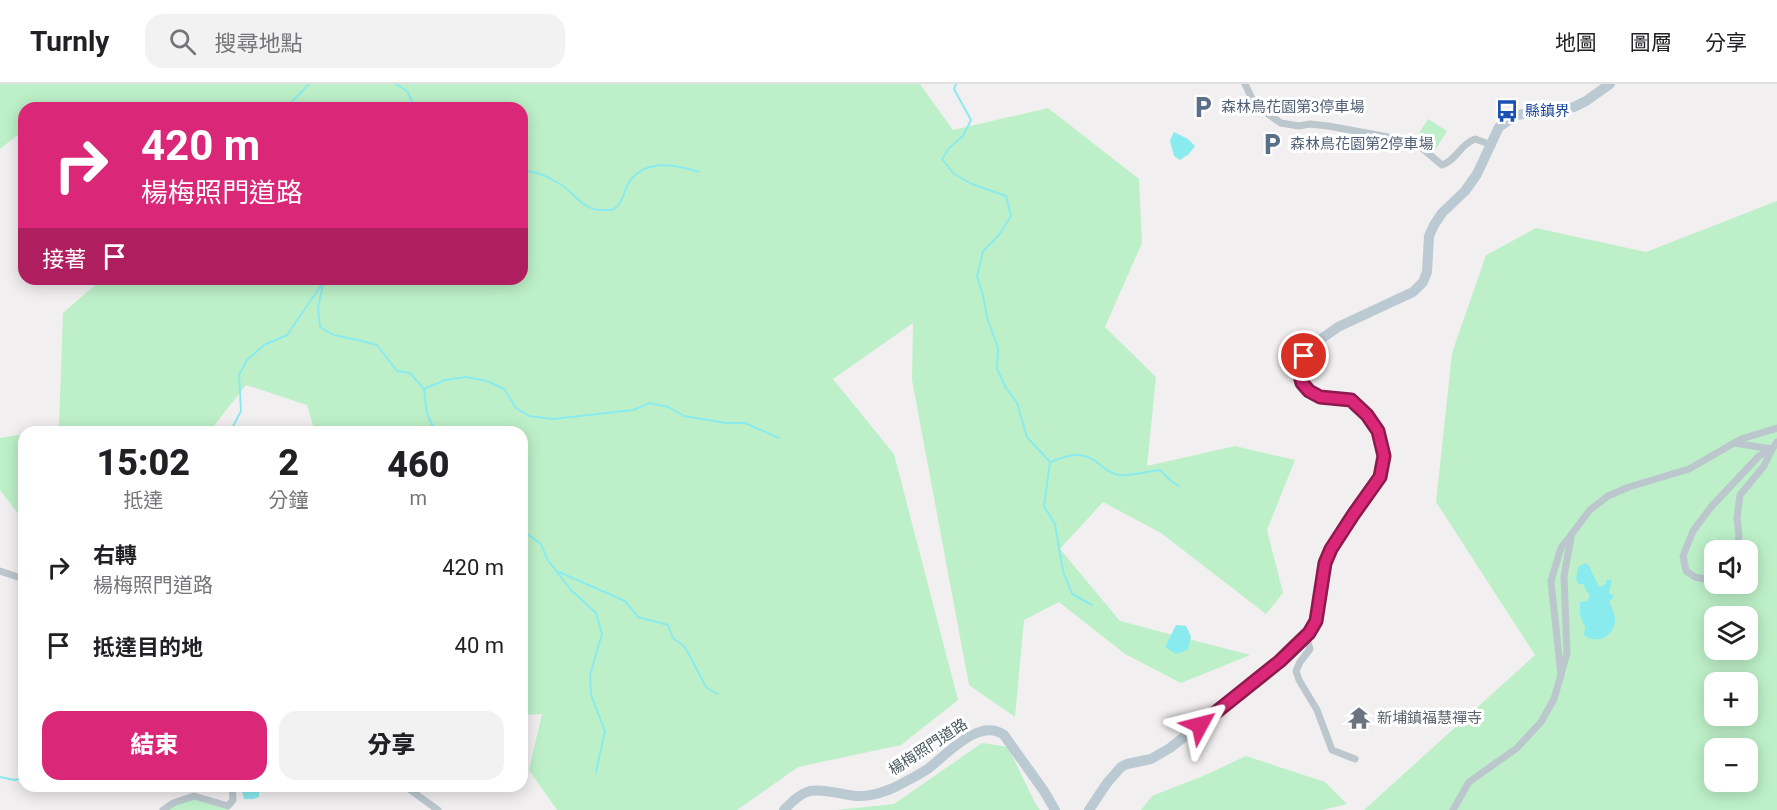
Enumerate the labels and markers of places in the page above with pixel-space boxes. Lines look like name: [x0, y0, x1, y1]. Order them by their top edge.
parking icon: 森林鳥花園第3停車場: [1190, 94, 1216, 120]
place label: 森林鳥花園第3停車場: [1221, 98, 1364, 116]
bus stop icon: 縣鎮界: [1494, 98, 1520, 124]
place label: 縣鎮界: [1525, 102, 1570, 120]
parking icon: 森林鳥花園第2停車場: [1259, 131, 1285, 157]
place label: 森林鳥花園第2停車場: [1290, 135, 1433, 153]
pin: [1278, 330, 1329, 381]
temple icon: 新埔鎮福慧禪寺: [1346, 705, 1372, 731]
place label: 新埔鎮福慧禪寺: [1377, 709, 1482, 727]

